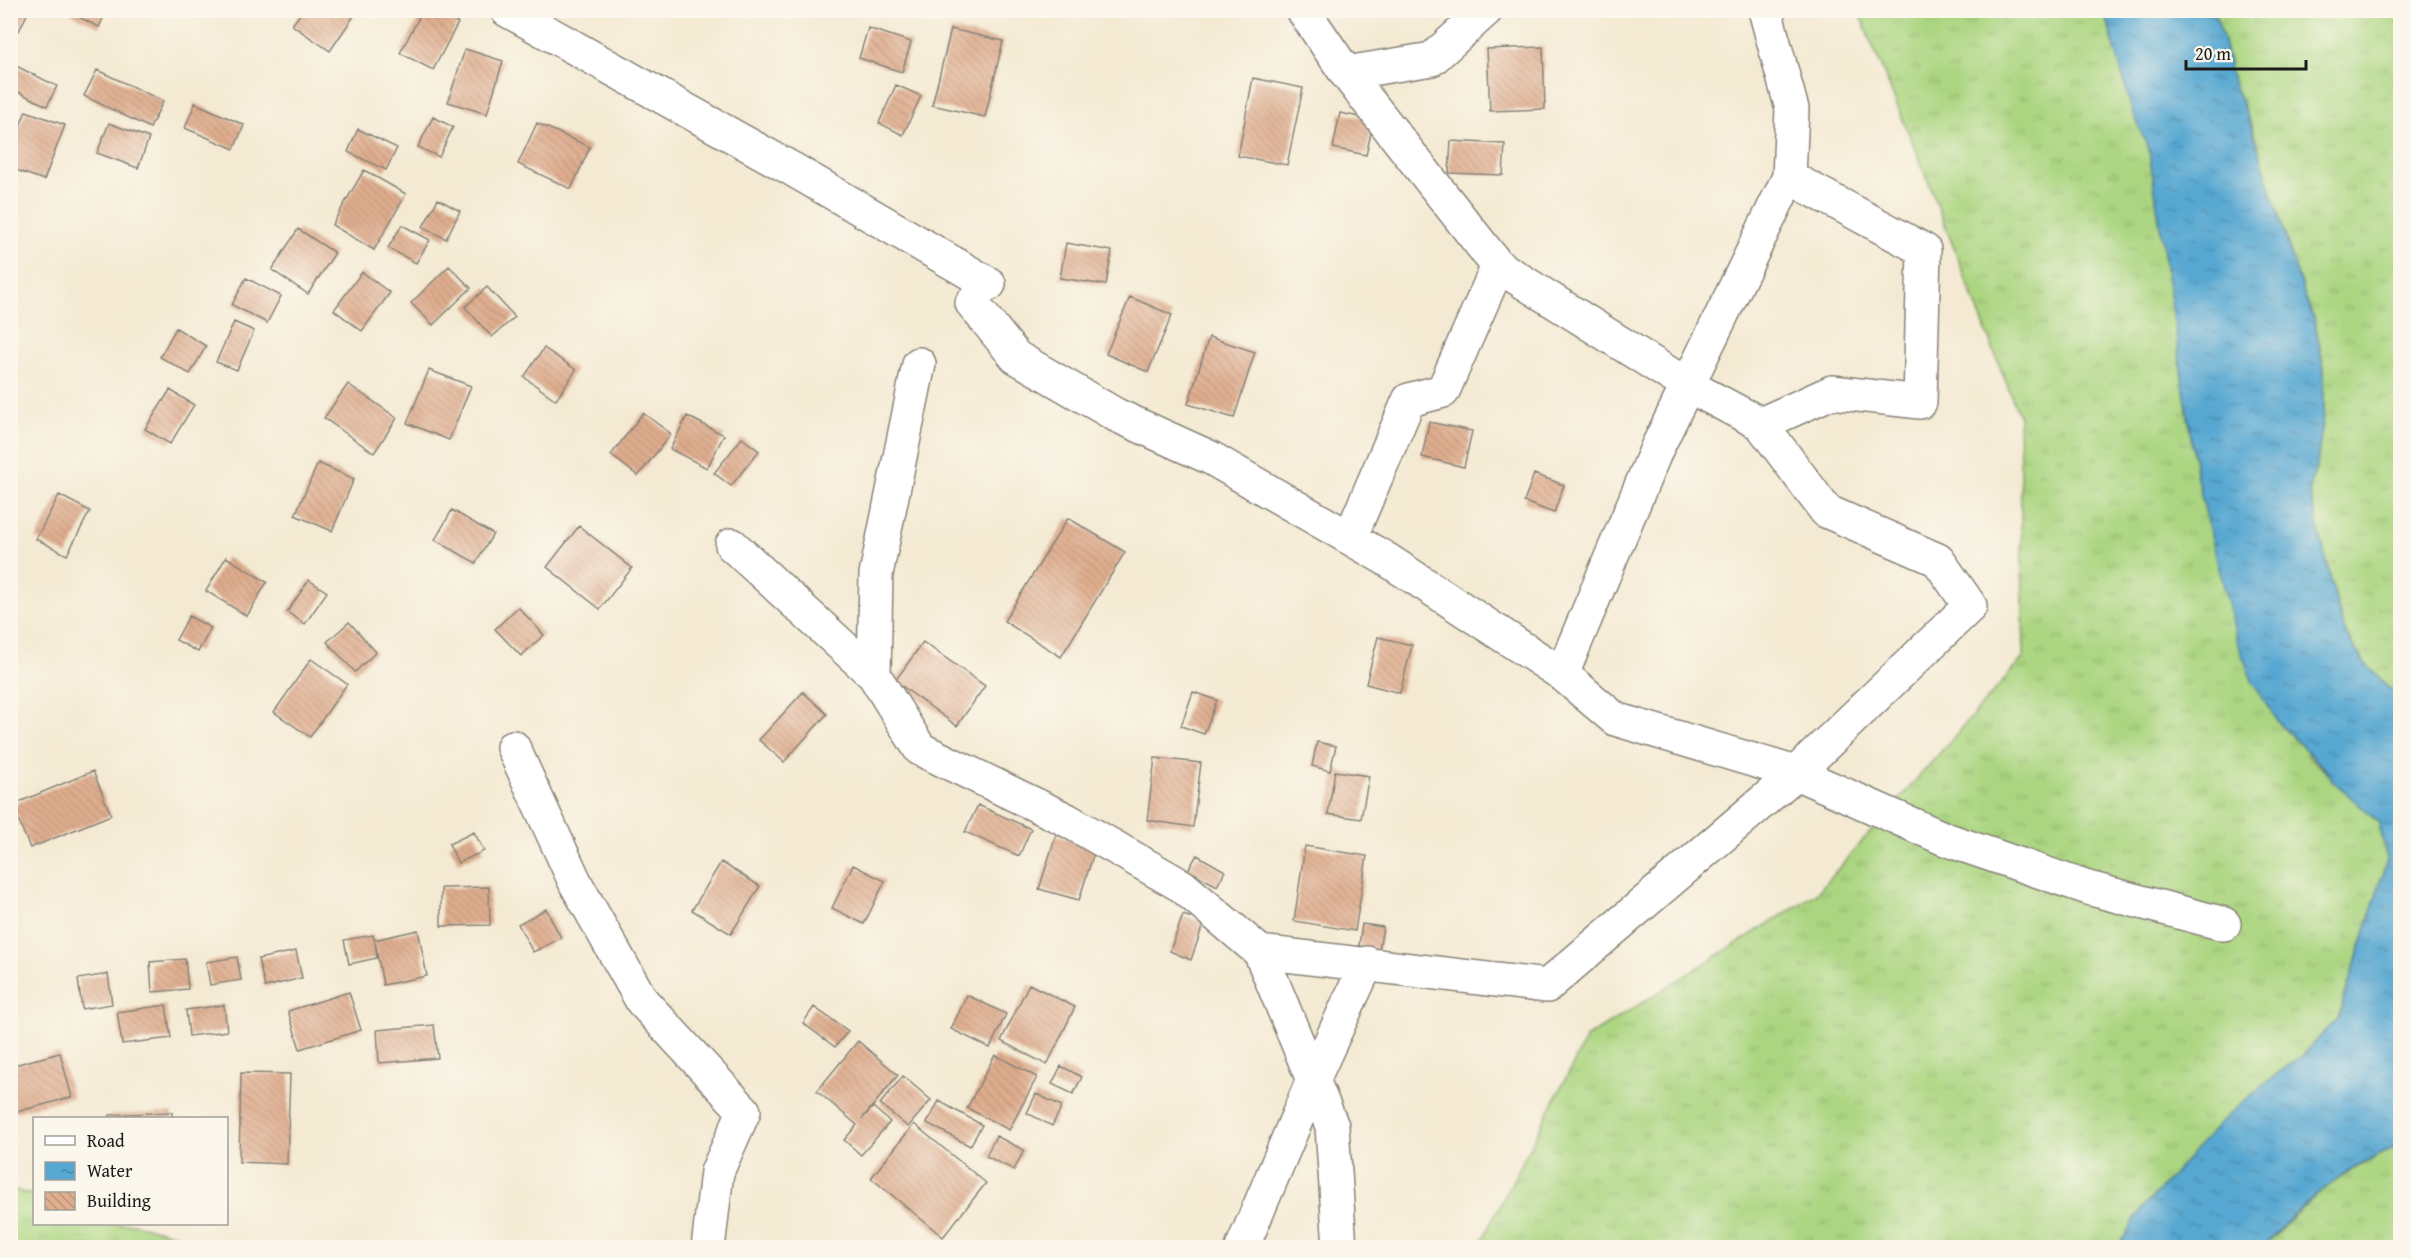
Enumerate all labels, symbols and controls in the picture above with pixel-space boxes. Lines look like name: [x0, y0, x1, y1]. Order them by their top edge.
scale bar: [2186, 33, 2306, 71]
text: 20 m: [2195, 40, 2231, 67]
legend: [33, 1117, 228, 1225]
text: Road: [87, 1127, 125, 1154]
text: Water: [87, 1157, 133, 1184]
text: Building: [87, 1187, 151, 1214]

